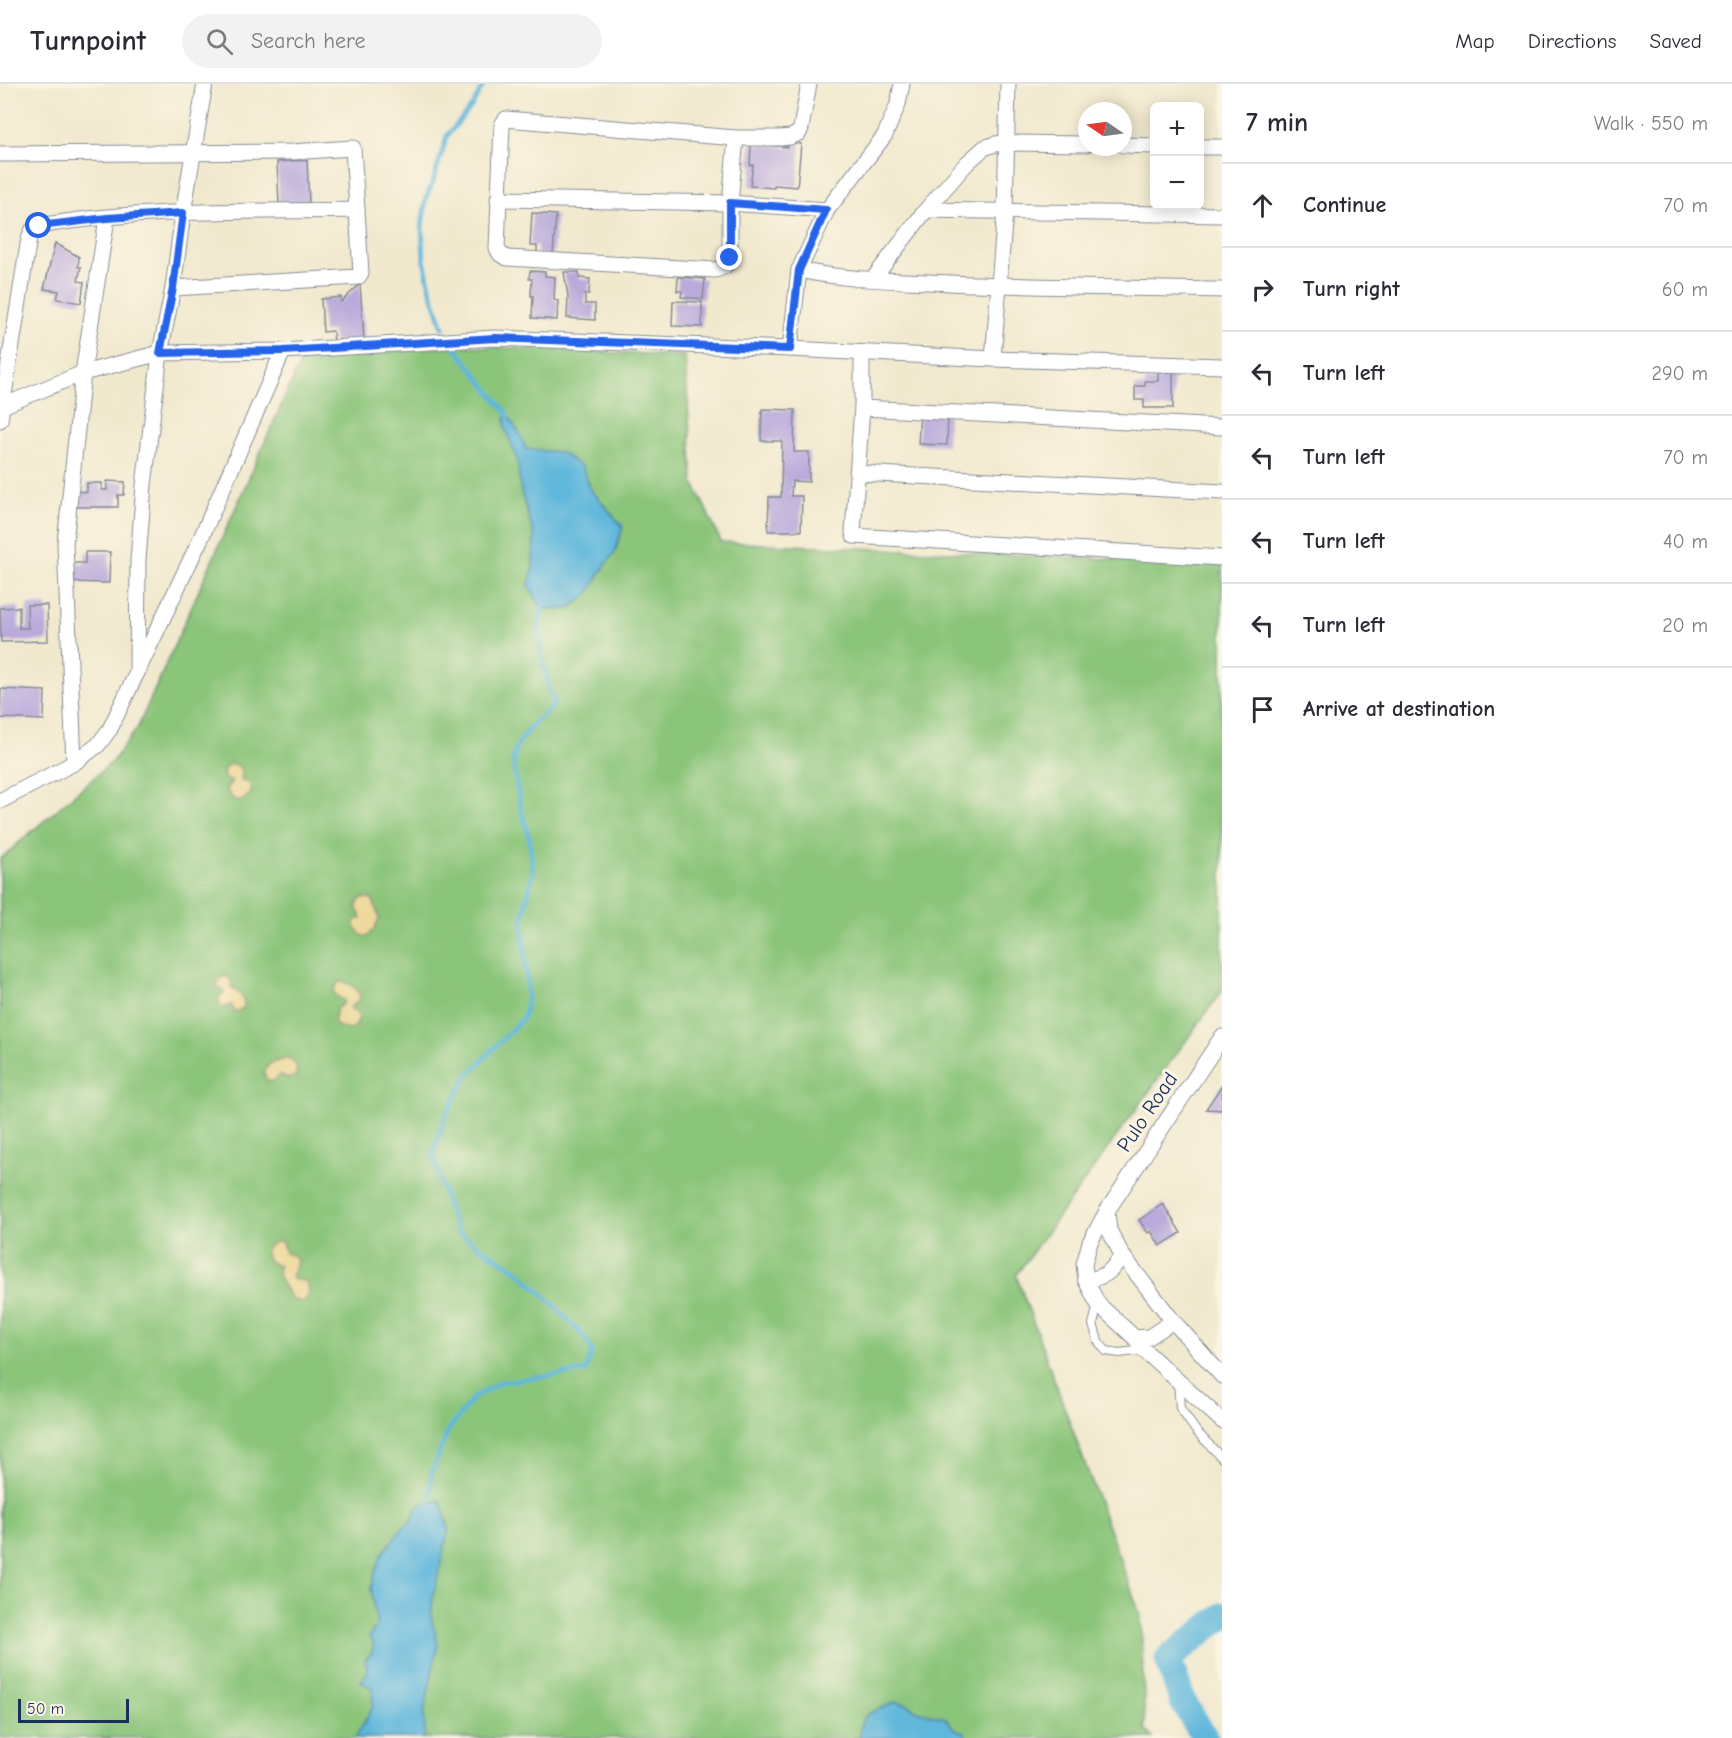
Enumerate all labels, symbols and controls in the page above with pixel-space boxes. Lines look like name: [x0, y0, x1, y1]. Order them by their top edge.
search box: [182, 14, 602, 68]
text: Turnpoint: [30, 25, 146, 57]
icon: search: [203, 25, 236, 58]
text: Search here: [251, 28, 365, 54]
text: Map: [1455, 29, 1495, 53]
text: Directions: [1528, 29, 1617, 53]
text: Saved: [1650, 29, 1702, 53]
north arrow: [1078, 102, 1132, 156]
map controls: [1150, 102, 1204, 210]
button: +: [1150, 102, 1204, 156]
text: 7 min: [1246, 108, 1308, 138]
text: Walk · 550 m: [1594, 112, 1708, 135]
button: −: [1150, 156, 1204, 210]
icon: ahead: [1246, 189, 1279, 222]
text: Continue: [1303, 192, 1386, 218]
text: 70 m: [1663, 194, 1708, 217]
route start: [25, 212, 51, 238]
route end: [716, 244, 742, 270]
icon: right: [1246, 273, 1279, 306]
text: Turn right: [1303, 276, 1400, 302]
text: 60 m: [1662, 278, 1708, 301]
icon: left: [1246, 357, 1279, 390]
text: Turn left: [1303, 360, 1385, 386]
text: 290 m: [1652, 362, 1708, 385]
icon: left: [1246, 441, 1279, 474]
text: Turn left: [1303, 444, 1385, 470]
text: 70 m: [1663, 446, 1708, 469]
icon: left: [1246, 525, 1279, 558]
text: Turn left: [1303, 528, 1385, 554]
text: 40 m: [1663, 530, 1708, 553]
icon: left: [1246, 609, 1279, 642]
text: Turn left: [1303, 612, 1385, 638]
text: 20 m: [1662, 614, 1708, 637]
icon: arrive: [1246, 693, 1279, 726]
text: Arrive at destination: [1303, 696, 1495, 722]
street label: Pulo Road: [1112, 1068, 1182, 1156]
scale bar: [18, 1696, 129, 1724]
text: 50 m: [27, 1700, 64, 1718]

